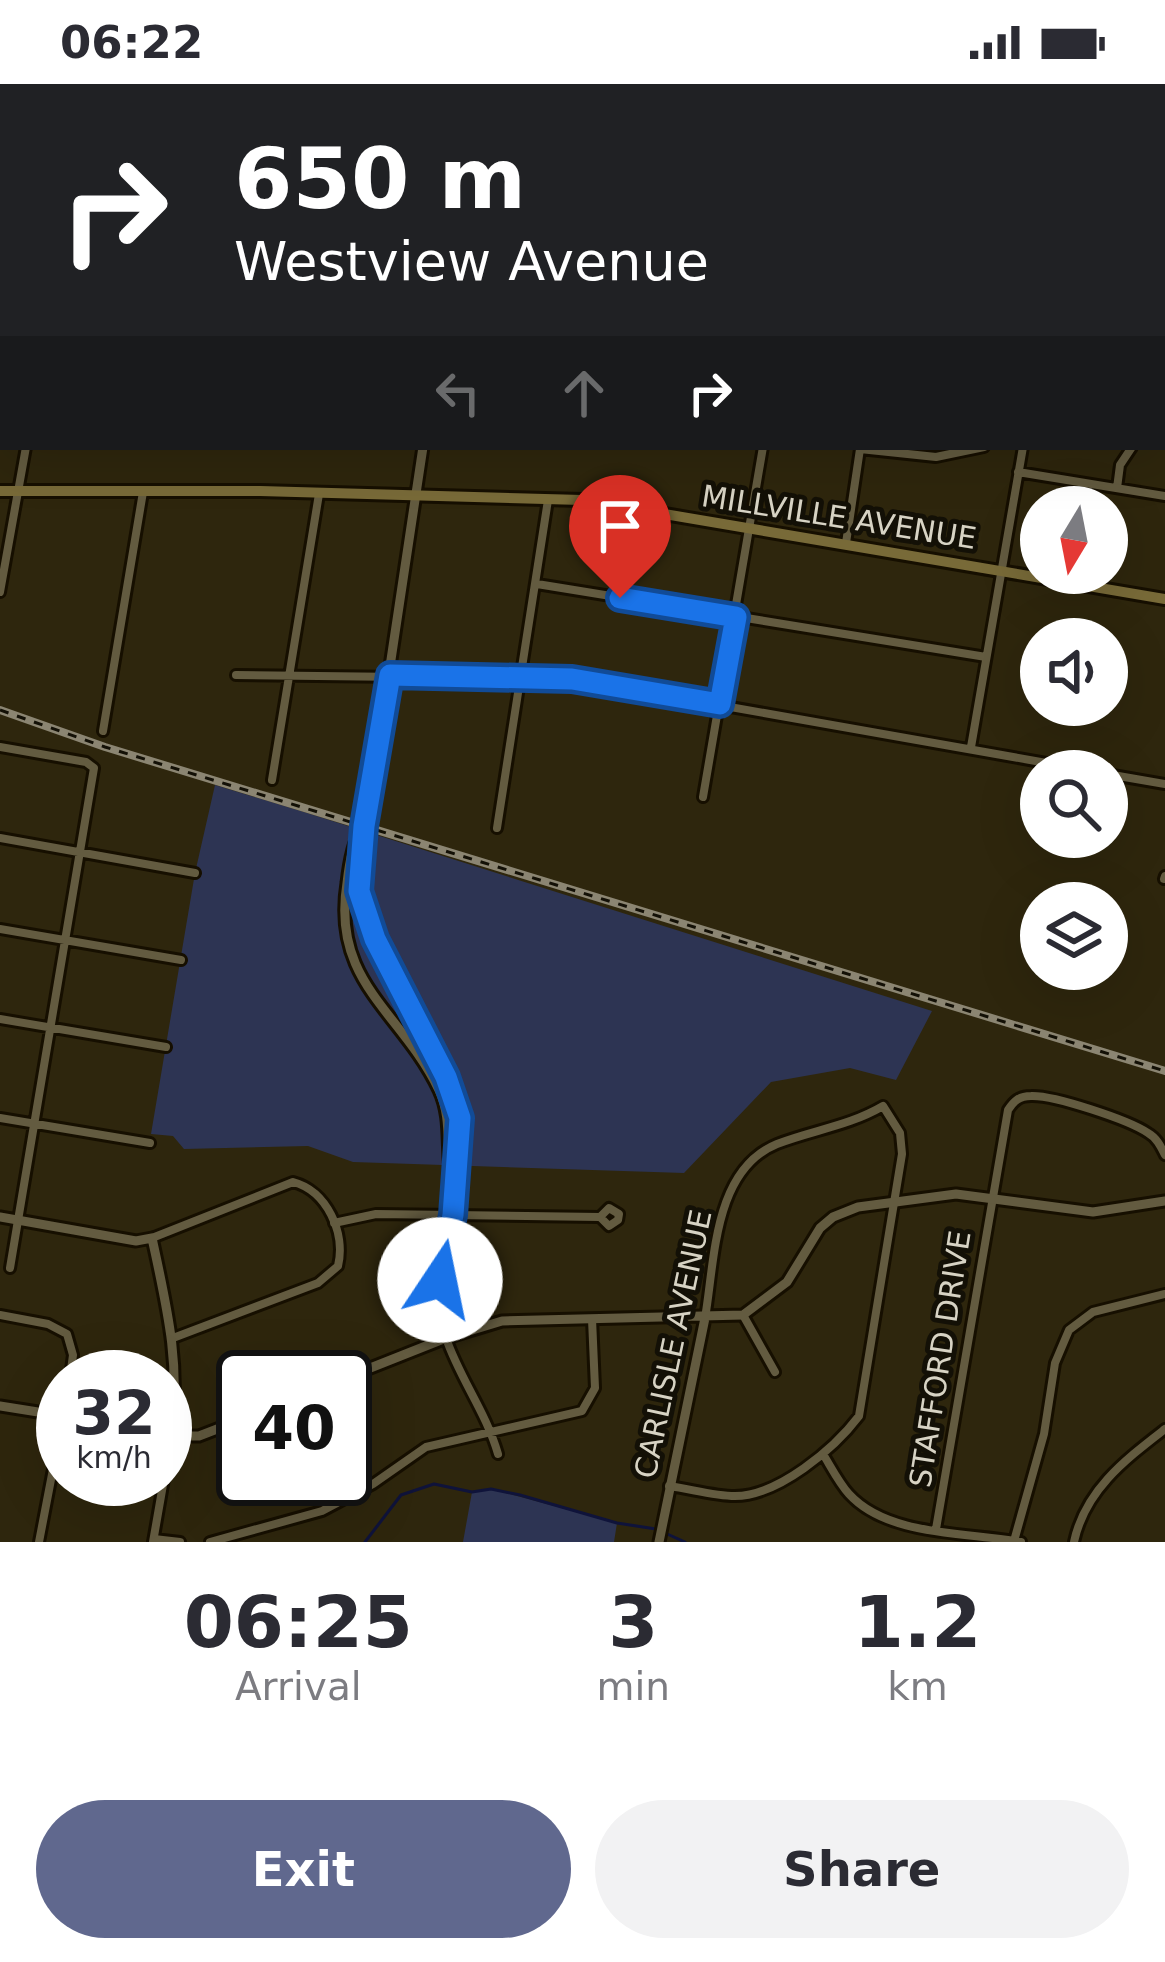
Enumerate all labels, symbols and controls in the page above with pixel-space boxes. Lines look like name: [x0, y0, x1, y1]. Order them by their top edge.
text: 06:22: [60, 16, 203, 69]
text: 650 m: [234, 130, 526, 228]
icon: right: [36, 132, 192, 288]
text: Westview Avenue: [234, 230, 709, 293]
icon: left: [425, 360, 491, 426]
icon: ahead: [551, 360, 617, 426]
icon: right: [677, 360, 743, 426]
pin: [569, 475, 671, 598]
street label: MILLVILLE AVENUE: [699, 478, 979, 556]
north arrow: [1020, 486, 1128, 594]
map controls: [1020, 486, 1128, 990]
icon: arrive: [587, 493, 653, 559]
button: sound: [1020, 618, 1128, 726]
button: search: [1020, 750, 1128, 858]
button: layers: [1020, 882, 1128, 990]
street label: CARLISLE AVENUE: [627, 1207, 719, 1481]
position arrow: [377, 1217, 503, 1343]
street label: STAFFORD DRIVE: [902, 1228, 978, 1490]
speed limit sign: 40: [216, 1350, 372, 1506]
text: 32: [72, 1378, 156, 1448]
text: km/h: [76, 1440, 152, 1475]
text: 06:25: [184, 1580, 413, 1664]
text: 3: [608, 1580, 658, 1664]
text: 1.2: [854, 1580, 981, 1664]
text: Arrival: [235, 1664, 362, 1709]
text: min: [597, 1664, 670, 1709]
text: km: [887, 1664, 948, 1709]
button: Exit: [36, 1800, 571, 1938]
button: Share: [595, 1800, 1129, 1938]

